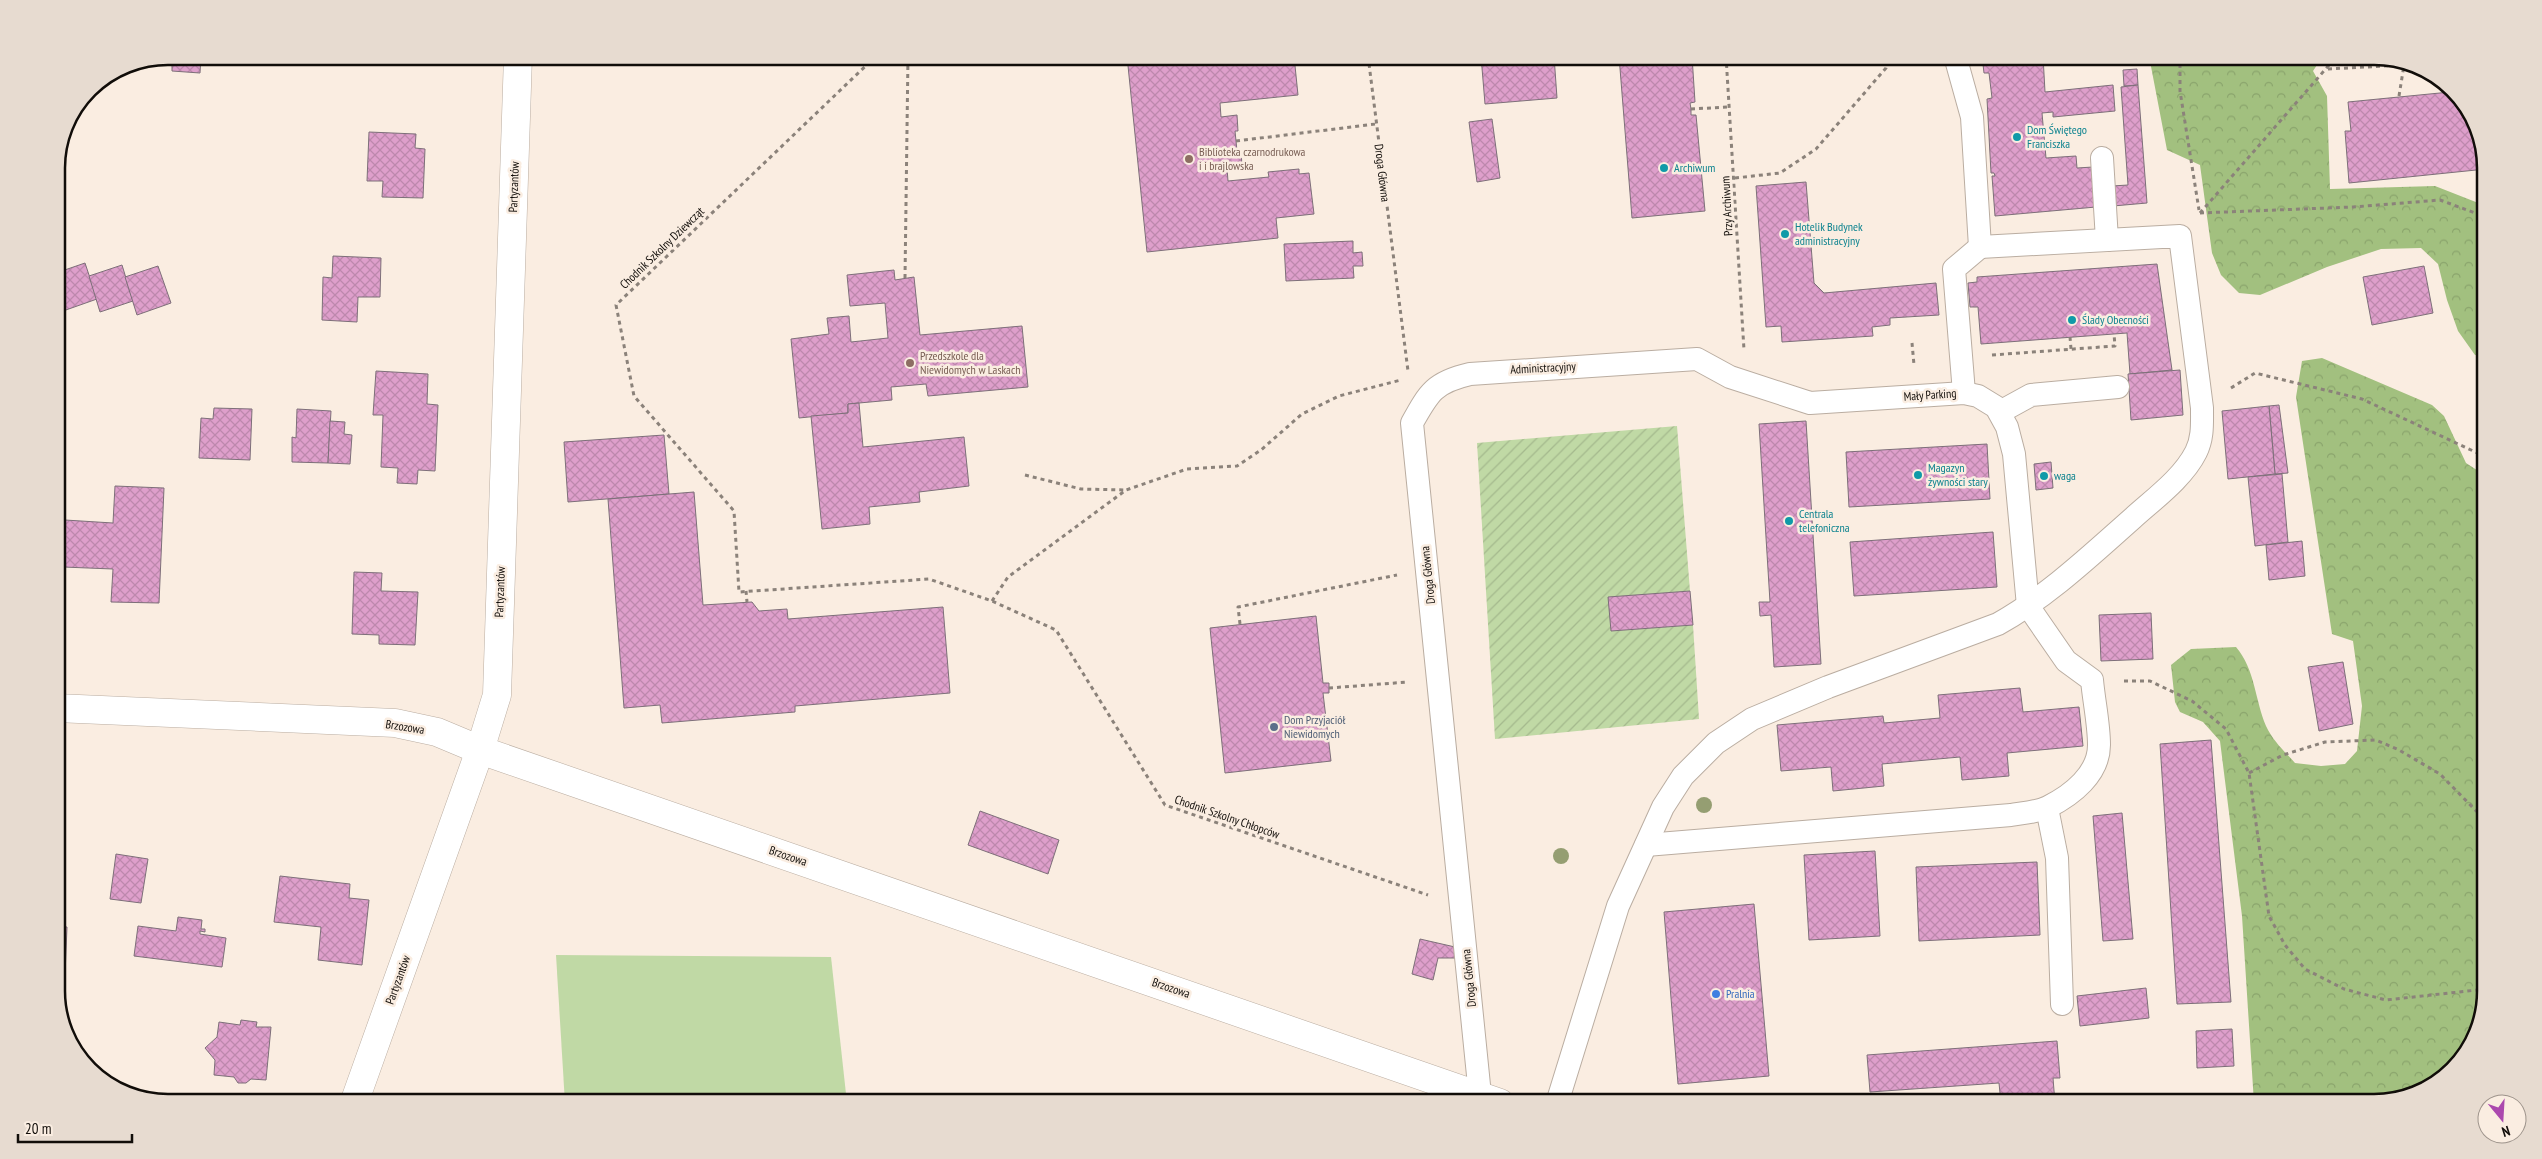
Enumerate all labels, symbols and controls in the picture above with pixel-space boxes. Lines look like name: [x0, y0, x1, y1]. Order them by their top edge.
place label: Dom Świętego Franciszka: [2027, 122, 2087, 151]
marker: Dom Świętego Franciszka: [2011, 131, 2023, 143]
street label: Droga Główna: [1372, 143, 1394, 203]
place label: Biblioteka czarnodrukowa i i brajlowska: [1199, 144, 1306, 173]
marker: Biblioteka czarnodrukowa i i brajlowska: [1183, 153, 1195, 165]
street label: Partyzantów: [505, 160, 522, 213]
place label: Archiwum: [1674, 160, 1715, 175]
marker: Archiwum: [1658, 162, 1670, 174]
street label: Przy Archiwum: [1717, 175, 1736, 236]
street label: Chodnik Szkolny Dziewcząt: [616, 203, 707, 292]
place label: Hotelik Budynek administracyjny: [1795, 219, 1863, 248]
marker: Hotelik Budynek administracyjny: [1779, 228, 1791, 240]
place label: Ślady Obecności: [2082, 312, 2149, 327]
marker: Ślady Obecności: [2066, 314, 2078, 326]
place label: Przedszkole dla Niewidomych w Laskach: [920, 348, 1020, 377]
marker: Przedszkole dla Niewidomych w Laskach: [904, 357, 916, 369]
street label: Administracyjny: [1510, 358, 1577, 377]
street label: Mały Parking: [1903, 385, 1957, 404]
place label: Magazyn żywności stary: [1928, 460, 1988, 489]
place label: waga: [2054, 468, 2076, 483]
marker: Magazyn żywności stary: [1912, 469, 1924, 481]
marker: waga: [2038, 470, 2050, 482]
place label: Centrala telefoniczna: [1799, 506, 1850, 535]
marker: Centrala telefoniczna: [1783, 515, 1795, 527]
street label: Droga Główna: [1417, 545, 1438, 605]
street label: Partyzantów: [491, 565, 508, 618]
place label: Dom Przyjaciół Niewidomych: [1284, 712, 1345, 741]
street label: Brzozowa: [384, 716, 426, 737]
marker: Dom Przyjaciół Niewidomych: [1268, 721, 1280, 733]
street label: Chodnik Szkolny Chłopców: [1173, 792, 1283, 842]
street label: Brzozowa: [767, 842, 809, 869]
street label: Droga Główna: [1458, 948, 1479, 1008]
street label: Partyzantów: [382, 952, 414, 1006]
street label: Brzozowa: [1150, 974, 1192, 1001]
place label: Pralnia: [1726, 986, 1755, 1001]
marker: Pralnia: [1710, 988, 1722, 1000]
north arrow: [2477, 1094, 2527, 1144]
scale bar: [18, 1112, 131, 1144]
text: 20 m: [25, 1119, 51, 1138]
text: N: [2500, 1122, 2512, 1141]

